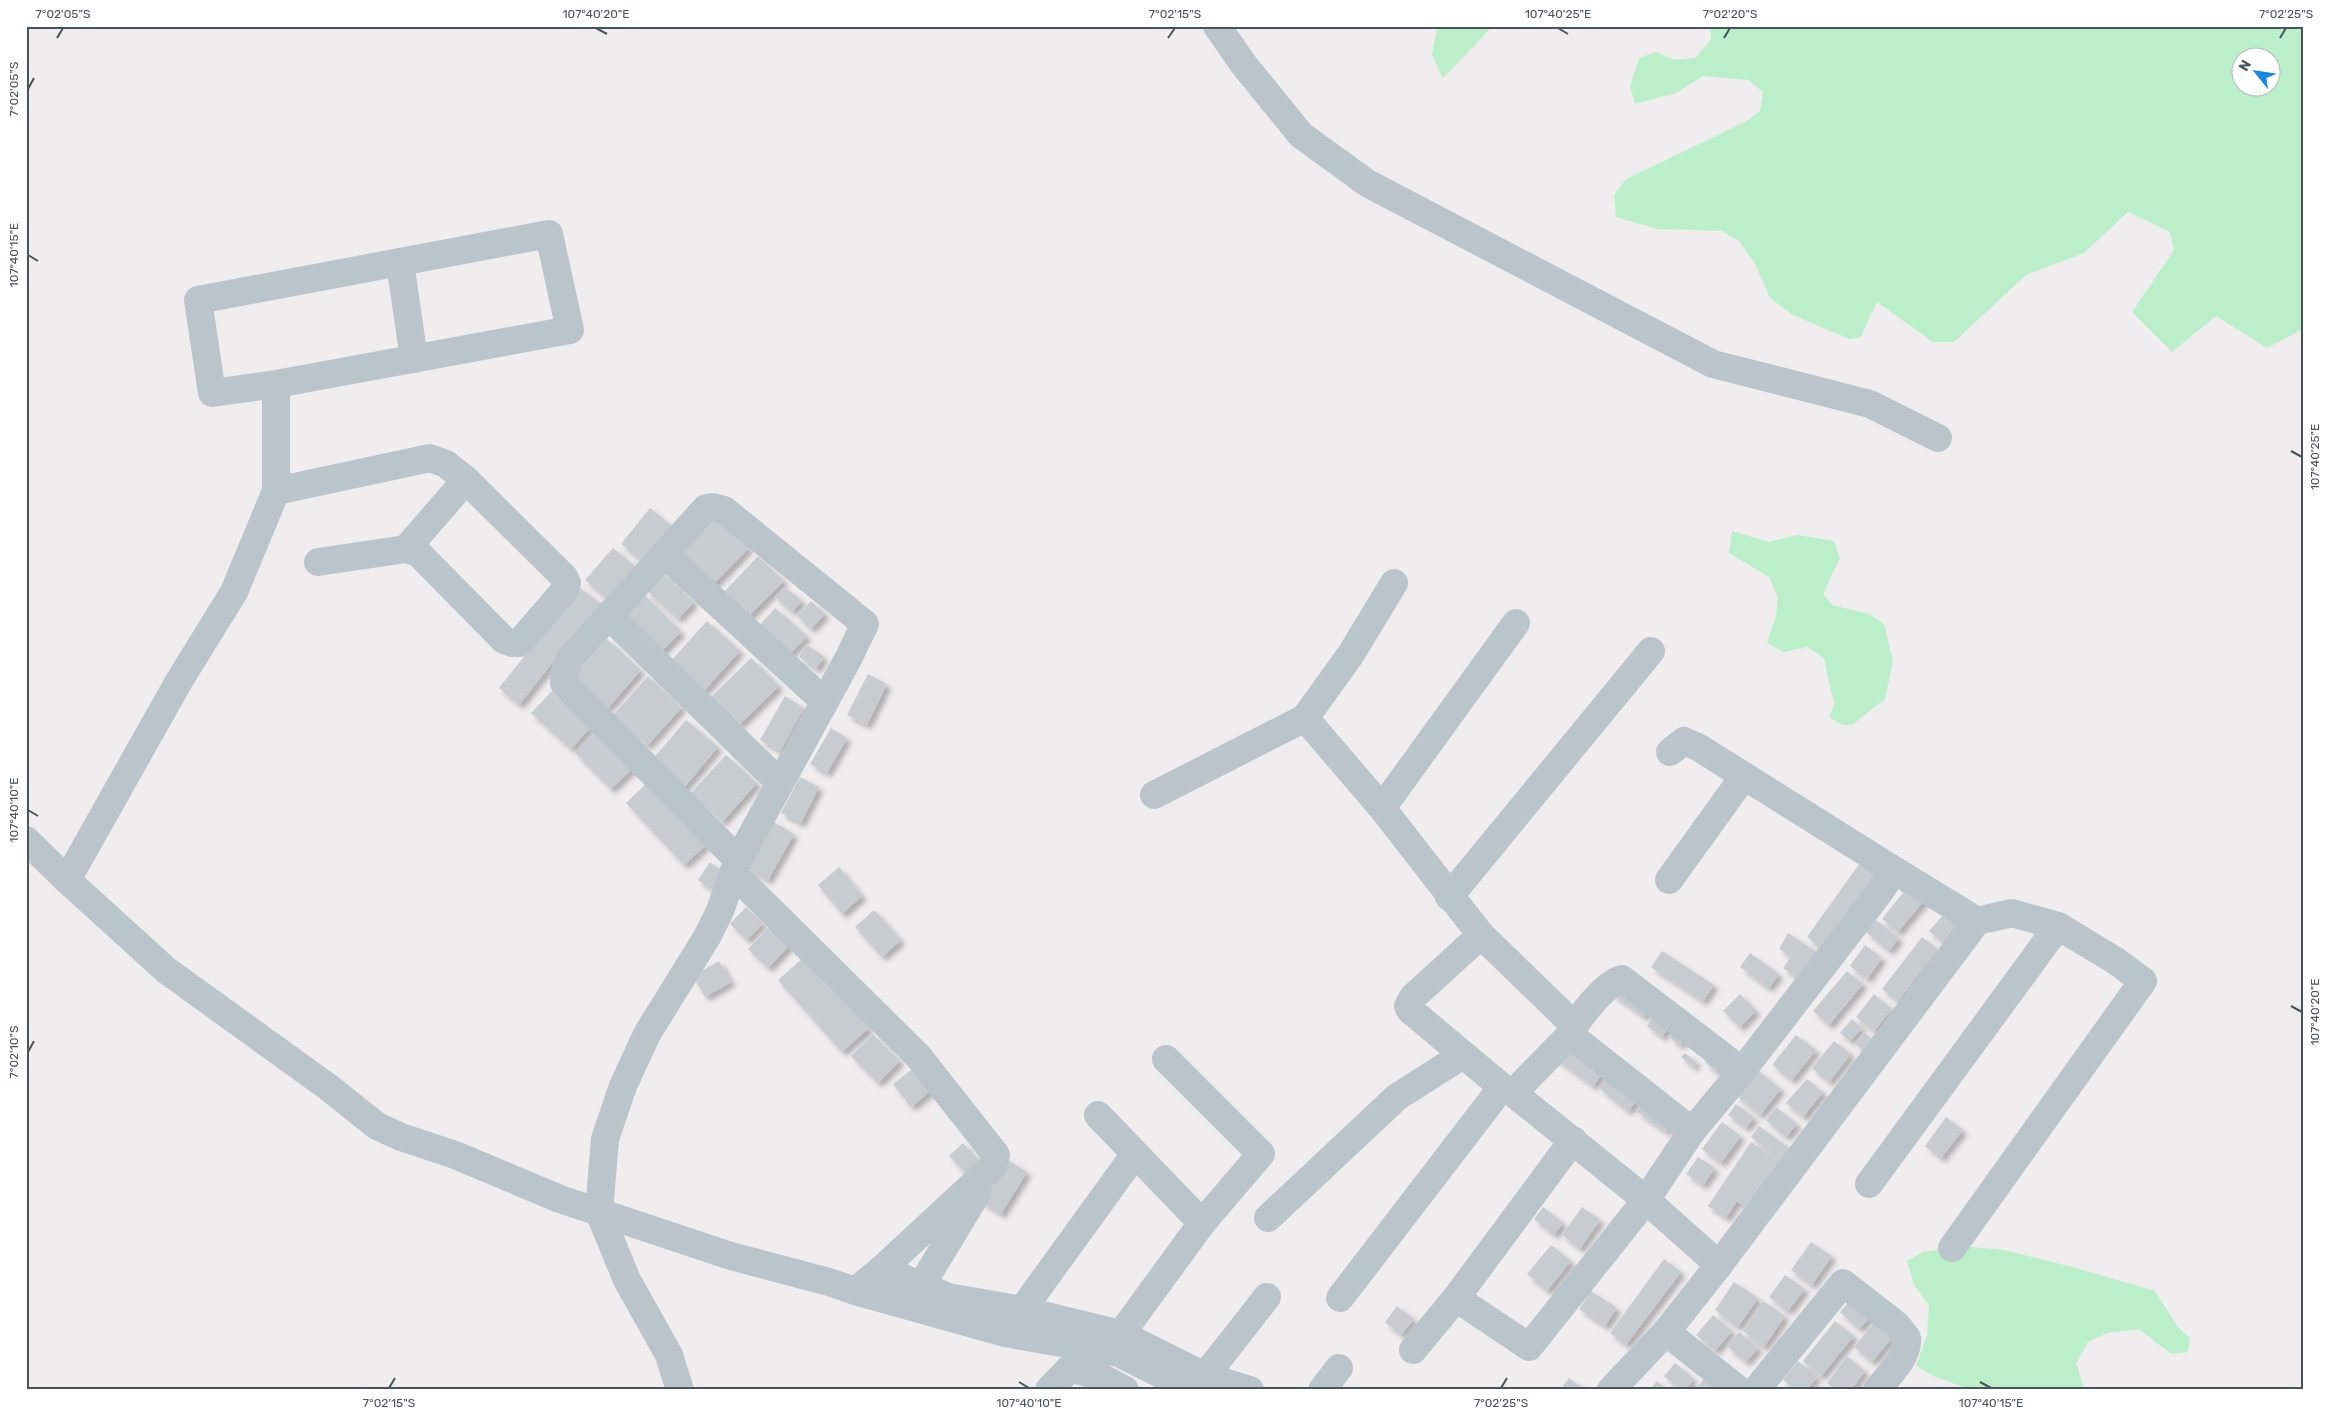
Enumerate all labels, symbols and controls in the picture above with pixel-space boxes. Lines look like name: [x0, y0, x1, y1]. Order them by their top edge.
text: 7°02'05"S: [36, 7, 90, 21]
text: 107°40'20"E: [562, 7, 630, 21]
text: 7°02'15"S: [1149, 7, 1201, 21]
text: 107°40'25"E: [1525, 7, 1591, 21]
text: 7°02'20"S: [1703, 7, 1757, 21]
text: 7°02'25"S: [2259, 7, 2313, 21]
north arrow: [2232, 48, 2282, 98]
text: N: [2235, 57, 2255, 74]
text: 7°02'05"S: [7, 62, 21, 116]
text: 107°40'15"E: [7, 223, 21, 287]
text: 107°40'25"E: [2308, 424, 2322, 490]
text: 107°40'10"E: [7, 777, 21, 843]
text: 107°40'20"E: [2308, 978, 2322, 1046]
text: 7°02'10"S: [7, 1026, 21, 1078]
text: 7°02'15"S: [363, 1396, 415, 1410]
text: 107°40'10"E: [996, 1396, 1062, 1410]
text: 7°02'25"S: [1474, 1396, 1528, 1410]
text: 107°40'15"E: [1959, 1396, 2023, 1410]

